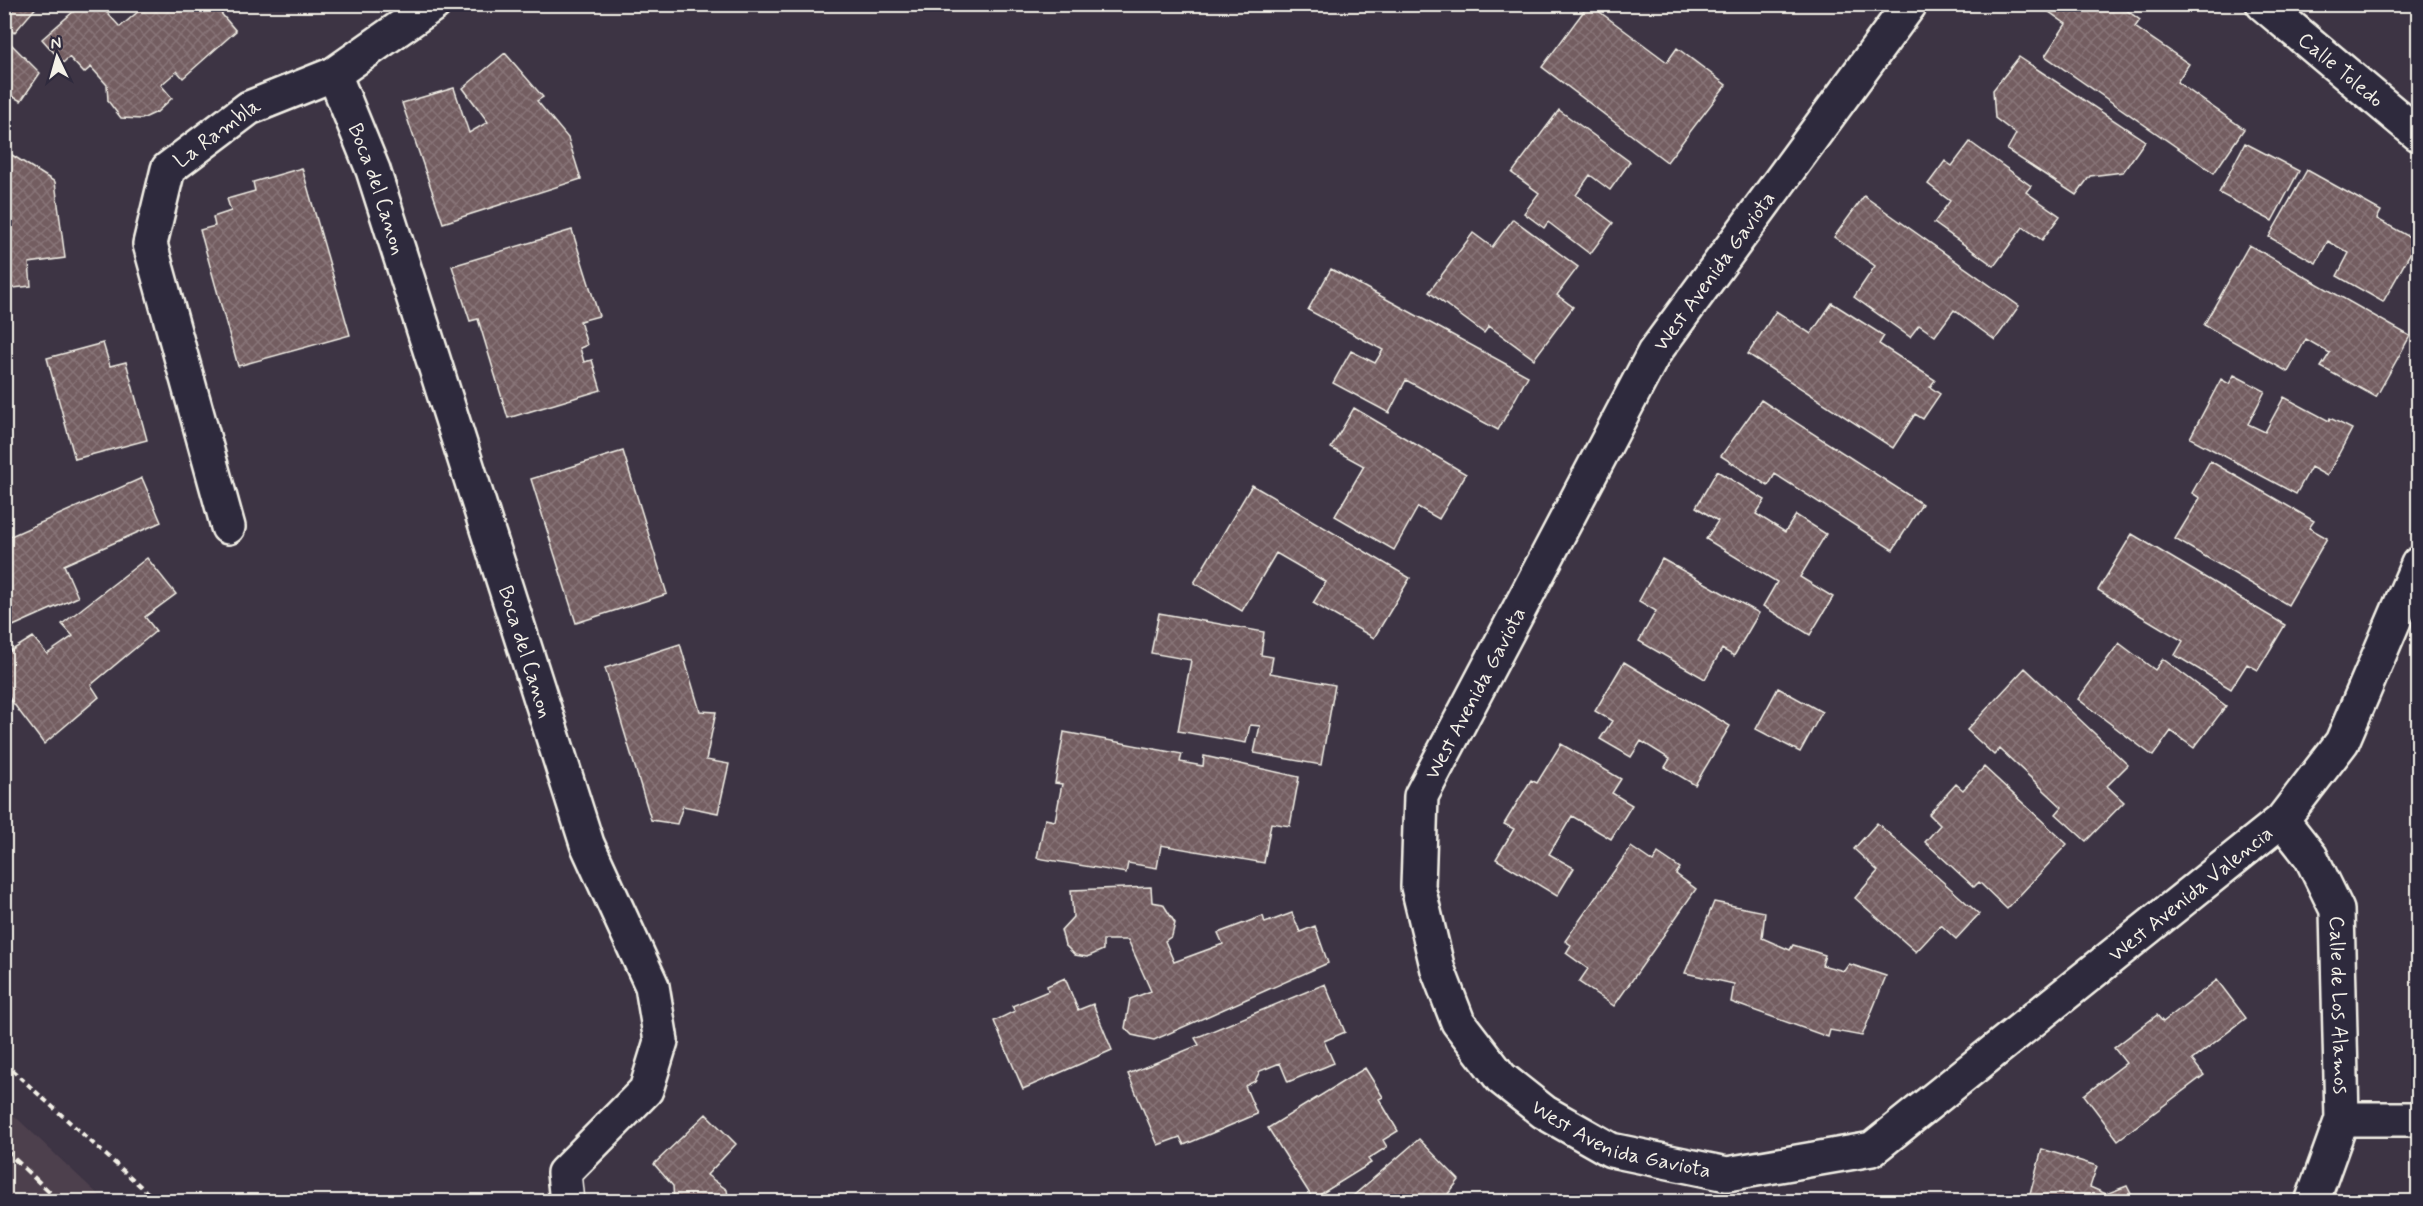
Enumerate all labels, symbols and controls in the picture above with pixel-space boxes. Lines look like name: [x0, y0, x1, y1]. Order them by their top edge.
street label: Calle Toledo: [2292, 26, 2389, 114]
north arrow: [27, 27, 87, 87]
text: N: [50, 33, 62, 54]
street label: La Rambla: [168, 92, 265, 175]
street label: Boca del Canon: [340, 119, 412, 259]
street label: West Avenida Gaviota: [1647, 186, 1782, 357]
street label: Boca del Canon: [491, 582, 559, 722]
street label: West Avenida Gaviota: [1419, 602, 1533, 785]
street label: West Avenida Valencia: [2103, 820, 2279, 969]
street label: Calle de Los Alamos: [2322, 915, 2354, 1094]
street label: West Avenida Gaviota: [1525, 1094, 1713, 1185]

